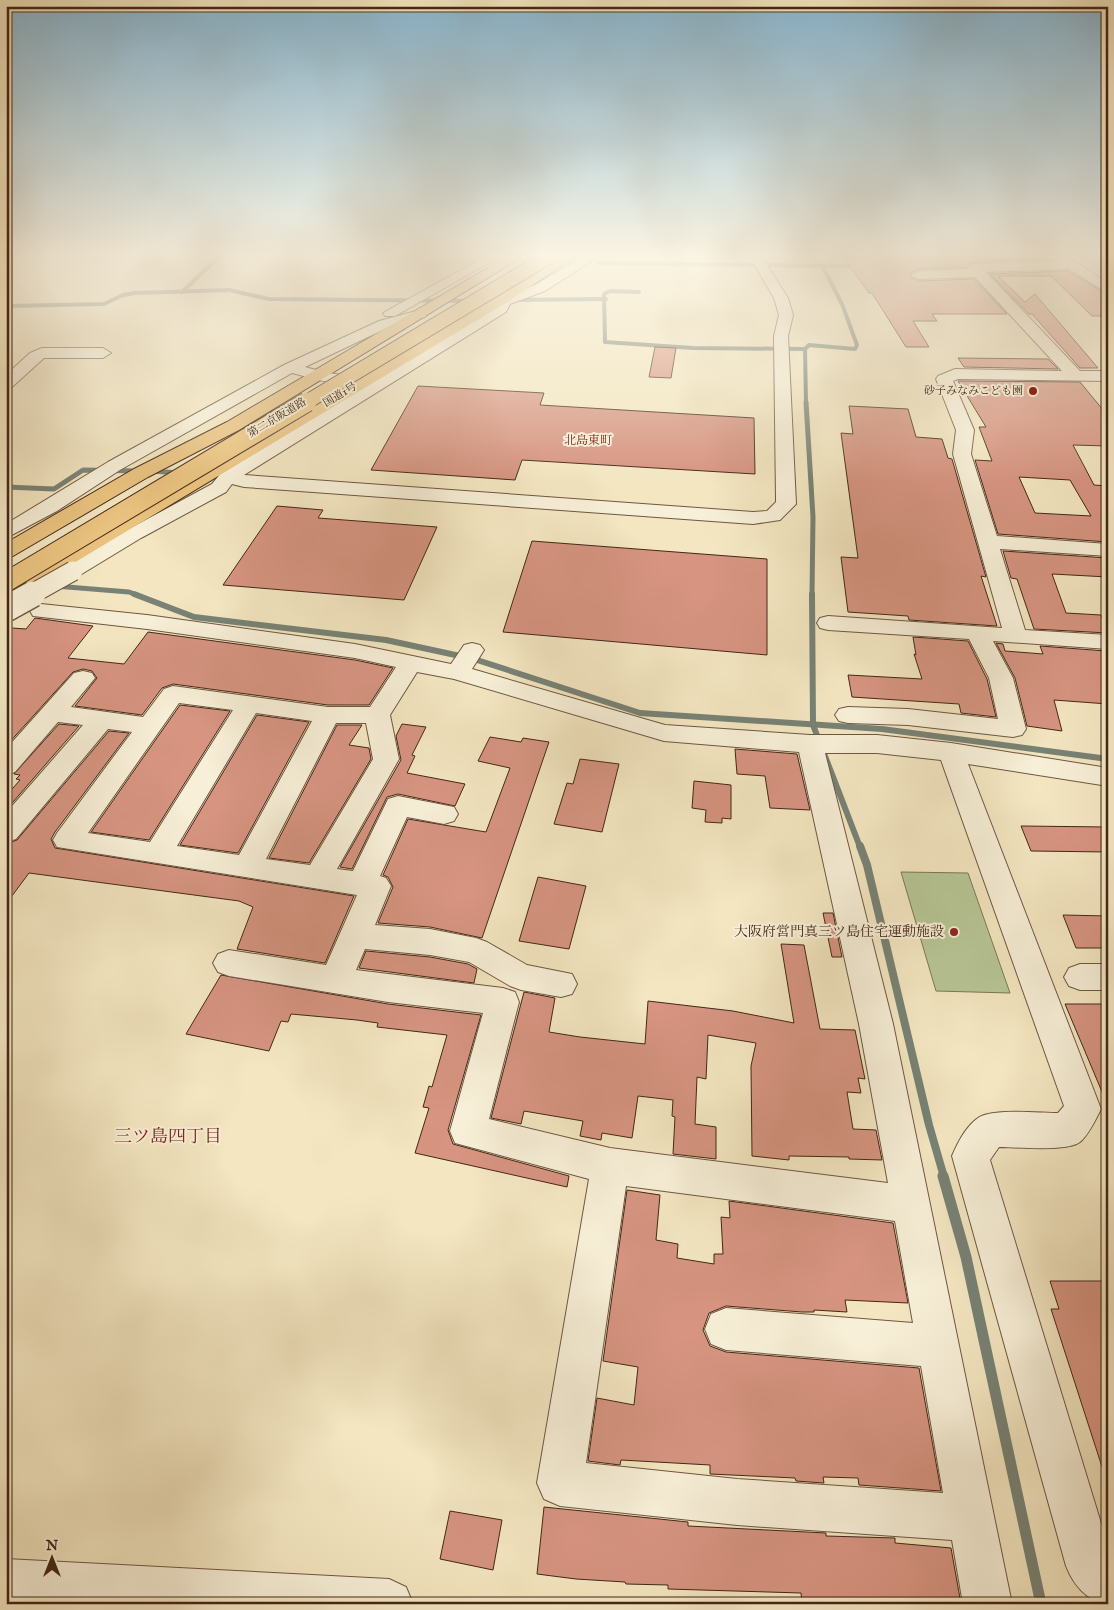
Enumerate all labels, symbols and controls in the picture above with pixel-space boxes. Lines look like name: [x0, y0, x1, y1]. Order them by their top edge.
street label: 国道1号: [320, 379, 360, 411]
place label: 砂子みなみこども園: [924, 384, 1023, 398]
marker: 砂子みなみこども園: [1027, 385, 1039, 397]
street label: 第二京阪道路: [245, 395, 309, 441]
district label: 北島東町: [564, 433, 612, 448]
place label: 大阪府営門真三ツ島住宅運動施設: [734, 923, 944, 941]
marker: 大阪府営門真三ツ島住宅運動施設: [948, 926, 960, 938]
district label: 三ツ島四丁目: [114, 1126, 222, 1149]
north arrow: [28, 1532, 78, 1582]
text: N: [45, 1537, 58, 1555]

